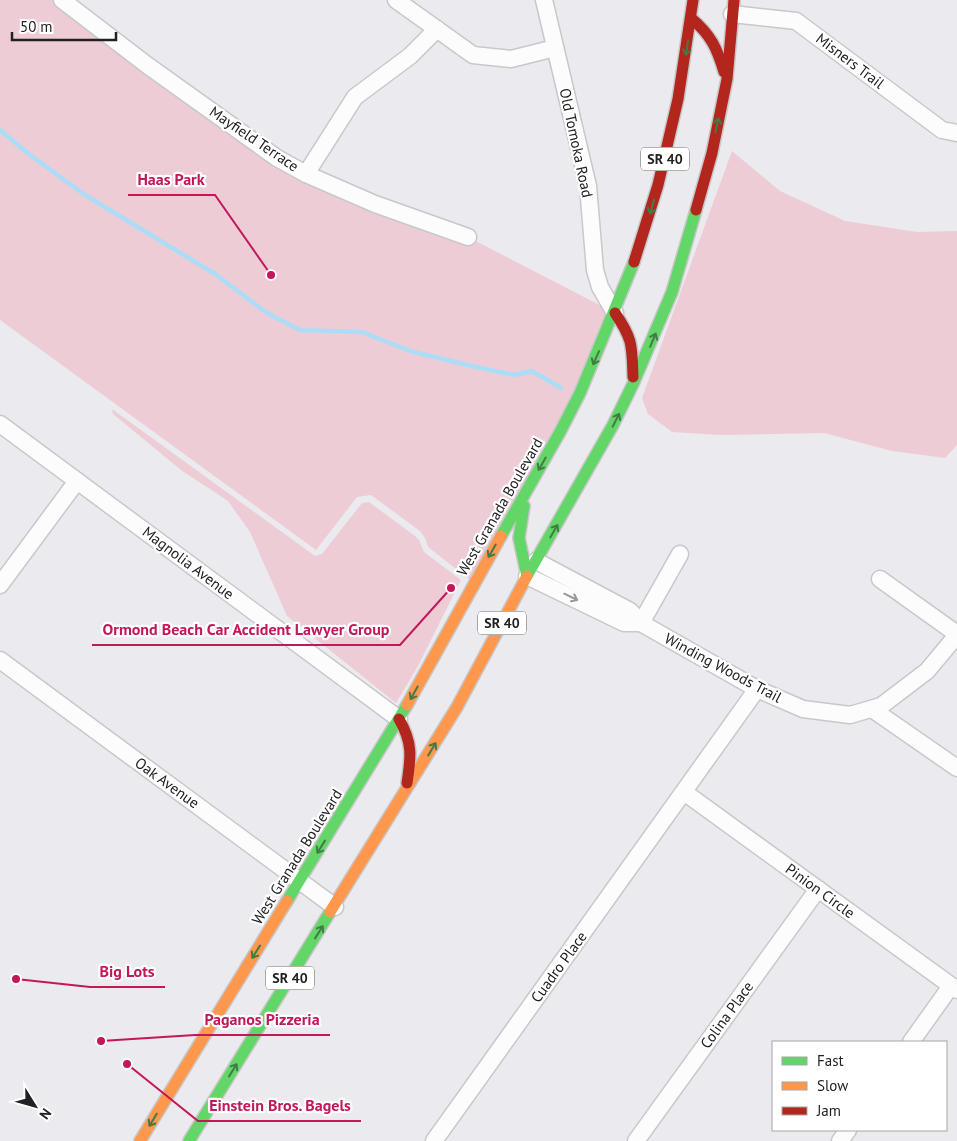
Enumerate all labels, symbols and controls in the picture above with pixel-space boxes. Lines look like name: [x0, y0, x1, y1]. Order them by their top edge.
scale bar: [12, 10, 116, 42]
text: 50 m: [20, 17, 53, 36]
street label: Misners Trail: [812, 29, 889, 93]
one-way arrow: [681, 40, 691, 56]
street label: Old Tomoka Road: [556, 86, 597, 199]
street label: Mayfield Terrace: [206, 102, 303, 175]
one-way arrow: [713, 118, 723, 134]
road number: SR 40: [641, 148, 689, 170]
callout: Haas Park: [128, 164, 215, 195]
text: Haas Park: [137, 169, 205, 189]
one-way arrow: [647, 199, 656, 215]
one-way arrow: [648, 333, 658, 348]
one-way arrow: [591, 350, 601, 365]
one-way arrow: [612, 413, 621, 428]
street label: West Granada Boulevard: [452, 434, 547, 579]
one-way arrow: [537, 456, 547, 470]
street label: Magnolia Avenue: [139, 522, 238, 603]
one-way arrow: [549, 524, 559, 538]
one-way arrow: [487, 543, 497, 557]
one-way arrow: [563, 593, 578, 603]
road number: SR 40: [478, 612, 526, 634]
callout: Ormond Beach Car Accident Lawyer Group: [92, 614, 400, 645]
text: Ormond Beach Car Accident Lawyer Group: [103, 619, 390, 639]
street label: Winding Woods Trail: [661, 629, 786, 707]
one-way arrow: [408, 685, 418, 700]
one-way arrow: [427, 742, 437, 756]
street label: Oak Avenue: [131, 753, 203, 812]
street label: West Granada Boulevard: [247, 786, 346, 928]
one-way arrow: [315, 840, 325, 854]
street label: Pinion Circle: [782, 859, 859, 922]
one-way arrow: [313, 925, 324, 939]
street label: Cuadro Place: [526, 927, 591, 1006]
one-way arrow: [251, 945, 261, 959]
callout: Big Lots: [90, 956, 165, 987]
text: Big Lots: [100, 961, 155, 981]
road number: SR 40: [266, 966, 314, 990]
street label: Colina Place: [696, 977, 757, 1052]
callout: Paganos Pizzeria: [195, 1004, 330, 1035]
text: Paganos Pizzeria: [204, 1009, 320, 1029]
legend: [772, 1041, 947, 1131]
text: Fast: [817, 1051, 844, 1070]
one-way arrow: [228, 1063, 238, 1077]
text: Slow: [817, 1076, 848, 1095]
north arrow: [10, 1081, 60, 1131]
callout: Einstein Bros. Bagels: [198, 1090, 361, 1121]
text: Einstein Bros. Bagels: [209, 1095, 351, 1115]
text: Jam: [816, 1101, 841, 1120]
text: N: [35, 1105, 55, 1123]
one-way arrow: [148, 1112, 158, 1126]

